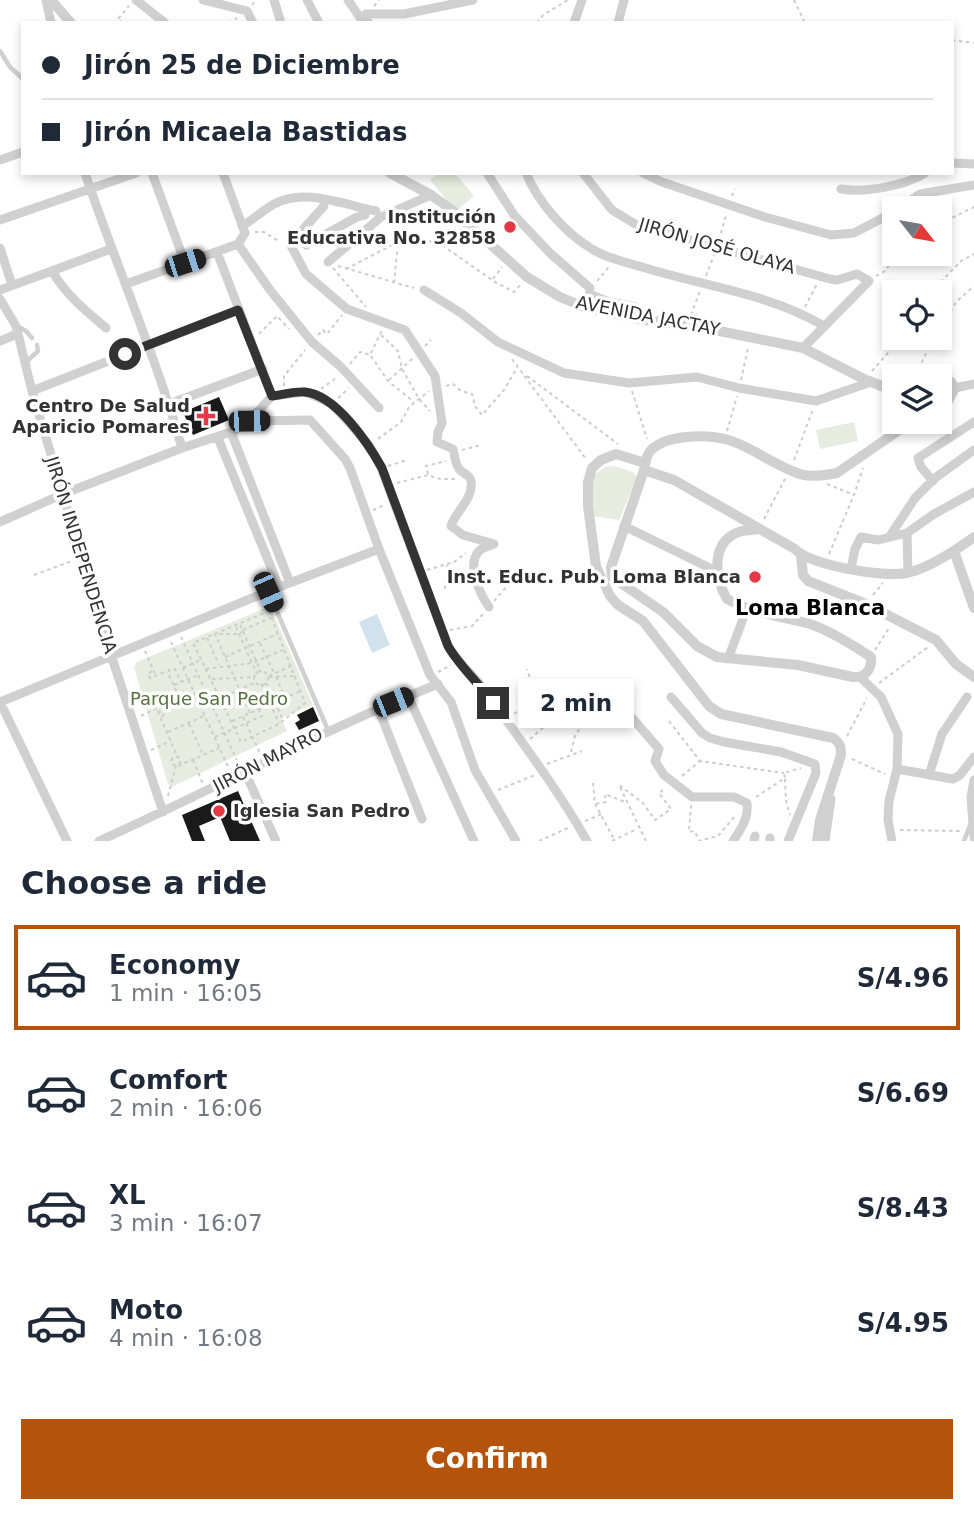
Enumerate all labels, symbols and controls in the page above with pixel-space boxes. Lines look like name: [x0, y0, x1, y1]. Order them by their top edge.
text: Jirón 25 de Diciembre: [84, 50, 400, 80]
text: Jirón Micaela Bastidas: [84, 117, 408, 147]
north arrow: [882, 196, 952, 266]
map controls: [882, 196, 952, 434]
place label: Institución Educativa No. 32858: [287, 206, 496, 248]
street label: JIRÓN JOSÉ OLAYA: [635, 213, 799, 278]
marker: Institución Educativa No. 32858: [502, 219, 518, 235]
car: [162, 247, 209, 279]
button: locate: [882, 280, 952, 350]
street label: AVENIDA JACTAY: [574, 291, 723, 340]
route start: [109, 338, 141, 370]
button: layers: [882, 364, 952, 434]
place label: Centro De Salud Aparicio Pomares: [12, 395, 190, 437]
marker: Centro De Salud Aparicio Pomares: [196, 406, 216, 426]
car: [228, 410, 271, 432]
street label: JIRÓN INDEPENDENCIA: [41, 453, 122, 657]
place label: Inst. Educ. Pub. Loma Blanca: [447, 566, 741, 587]
car: [250, 569, 287, 615]
marker: Inst. Educ. Pub. Loma Blanca: [747, 569, 763, 585]
district label: Loma Blanca: [735, 596, 885, 620]
callout: 2 min: [518, 678, 633, 728]
car: [370, 684, 417, 720]
route end: [477, 687, 509, 719]
park label: Parque San Pedro: [130, 688, 288, 709]
text: 2 min: [540, 690, 612, 716]
street label: JIRÓN MAYRO: [208, 723, 326, 797]
place label: Iglesia San Pedro: [233, 800, 410, 821]
marker: Iglesia San Pedro: [211, 803, 227, 819]
text: Choose a ride: [21, 864, 267, 902]
icon: car: [25, 946, 88, 1009]
text: Economy: [109, 950, 240, 980]
text: S/4.96: [857, 963, 949, 993]
text: 1 min · 16:05: [109, 980, 263, 1006]
icon: car: [25, 1061, 88, 1124]
text: Comfort: [109, 1065, 227, 1095]
text: S/6.69: [857, 1078, 949, 1108]
text: 2 min · 16:06: [109, 1095, 263, 1121]
icon: car: [25, 1176, 88, 1239]
text: XL: [109, 1180, 146, 1210]
text: S/8.43: [857, 1193, 949, 1223]
text: 3 min · 16:07: [109, 1210, 263, 1236]
icon: car: [25, 1291, 88, 1354]
text: Moto: [109, 1295, 183, 1325]
text: S/4.95: [857, 1308, 949, 1338]
text: 4 min · 16:08: [109, 1325, 263, 1351]
button: Confirm: [21, 1419, 953, 1499]

